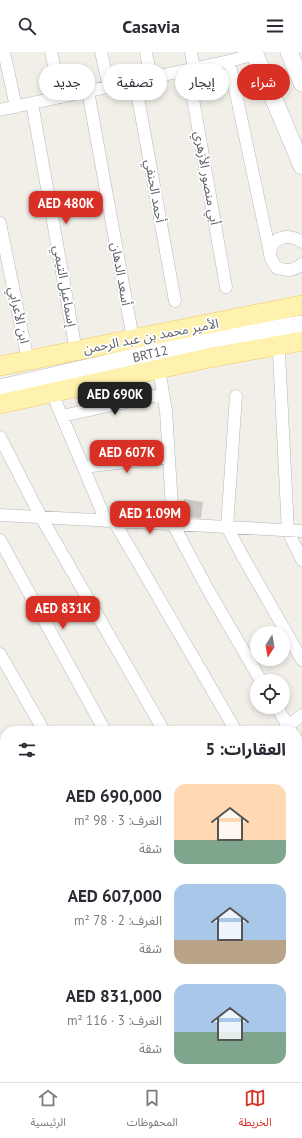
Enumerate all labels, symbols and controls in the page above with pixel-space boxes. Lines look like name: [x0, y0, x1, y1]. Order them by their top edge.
icon: search: [16, 15, 38, 37]
text: Casavia: [122, 15, 180, 38]
icon: menu: [264, 15, 286, 37]
chip: جديد: [39, 64, 95, 100]
chip: تصفية: [103, 64, 167, 100]
chip: إيجار: [175, 64, 229, 100]
chip: شراء: [237, 64, 290, 100]
street label: أبي منصور الأزهري: [188, 130, 224, 227]
street label: أحمد الحنفي: [139, 158, 169, 224]
pin: AED 480K: [25, 191, 107, 225]
text: AED 480K: [38, 195, 94, 212]
street label: أسعد الدهان: [107, 241, 135, 307]
street label: إسماعيل التيمي: [48, 244, 81, 329]
street label: ابن الأعرابي: [3, 285, 33, 345]
street label: الأمير محمد بن عبد الرحمن: [82, 315, 220, 357]
street label: BRT12: [131, 341, 169, 366]
pin: AED 690K: [74, 382, 156, 416]
text: AED 690K: [87, 386, 143, 403]
pin: AED 607K: [86, 440, 168, 474]
text: AED 607K: [99, 444, 155, 461]
pin: AED 1.09M: [104, 501, 196, 535]
text: AED 1.09M: [119, 505, 181, 522]
pin: AED 831K: [22, 596, 104, 630]
text: AED 831K: [35, 600, 91, 617]
north arrow: [250, 626, 290, 666]
map controls: [250, 626, 290, 714]
button: locate: [250, 674, 290, 714]
text: العقارات: 5: [205, 738, 286, 760]
icon: filters: [16, 739, 38, 761]
text: AED 690,000: [66, 785, 162, 807]
icon: home: [206, 800, 254, 848]
text: الغرف: 3 · 98 m²: [74, 812, 162, 829]
text: شقة: [139, 840, 162, 857]
text: AED 607,000: [68, 885, 162, 907]
icon: home: [206, 900, 254, 948]
text: الغرف: 2 · 78 m²: [74, 912, 162, 929]
text: شقة: [139, 940, 162, 957]
text: AED 831,000: [66, 985, 162, 1007]
icon: home: [206, 1000, 254, 1048]
text: الغرف: 3 · 116 m²: [67, 1012, 162, 1029]
text: شقة: [139, 1040, 162, 1057]
tab: الرئيسية: [30, 1087, 66, 1134]
tab: المحفوظات: [127, 1087, 178, 1134]
tab: الخريطة: [239, 1087, 272, 1134]

